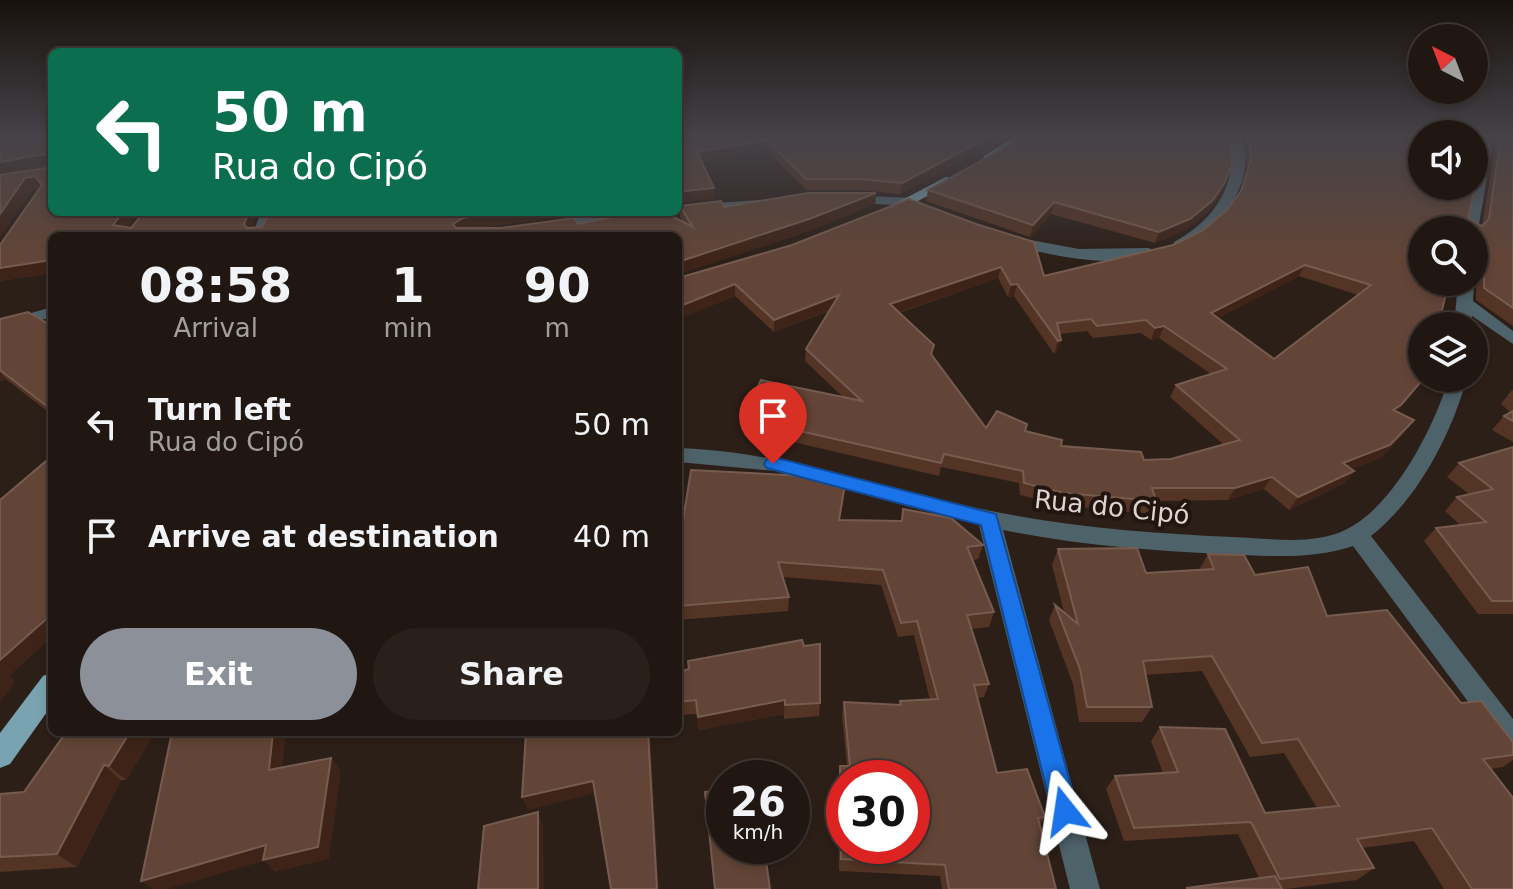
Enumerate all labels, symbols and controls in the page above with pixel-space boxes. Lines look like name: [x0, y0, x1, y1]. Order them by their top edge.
north arrow: [1408, 24, 1488, 104]
map controls: [1408, 24, 1488, 392]
text: 50 m: [212, 79, 368, 144]
icon: left: [80, 80, 184, 184]
button: sound: [1408, 120, 1488, 200]
text: Rua do Cipó: [212, 146, 428, 187]
button: search: [1408, 216, 1488, 296]
text: 08:58: [139, 257, 292, 313]
text: 1: [391, 257, 425, 313]
text: 90: [524, 257, 591, 313]
button: layers: [1408, 312, 1488, 392]
text: Arrival: [174, 313, 258, 343]
text: min: [383, 313, 433, 343]
text: m: [545, 313, 570, 343]
pin: [739, 382, 807, 464]
text: Turn left: [148, 392, 291, 427]
icon: arrive: [751, 394, 795, 438]
icon: left: [80, 402, 124, 446]
text: 50 m: [573, 407, 650, 442]
text: Rua do Cipó: [148, 427, 304, 457]
street label: Rua do Cipó: [1033, 484, 1191, 530]
icon: arrive: [80, 514, 124, 558]
text: Arrive at destination: [148, 519, 499, 554]
text: 40 m: [573, 519, 650, 554]
button: Exit: [80, 628, 357, 720]
button: Share: [373, 628, 650, 720]
speed limit sign: 30: [826, 760, 930, 864]
position arrow: [1023, 769, 1107, 853]
text: 26: [730, 779, 786, 825]
text: km/h: [733, 820, 783, 844]

